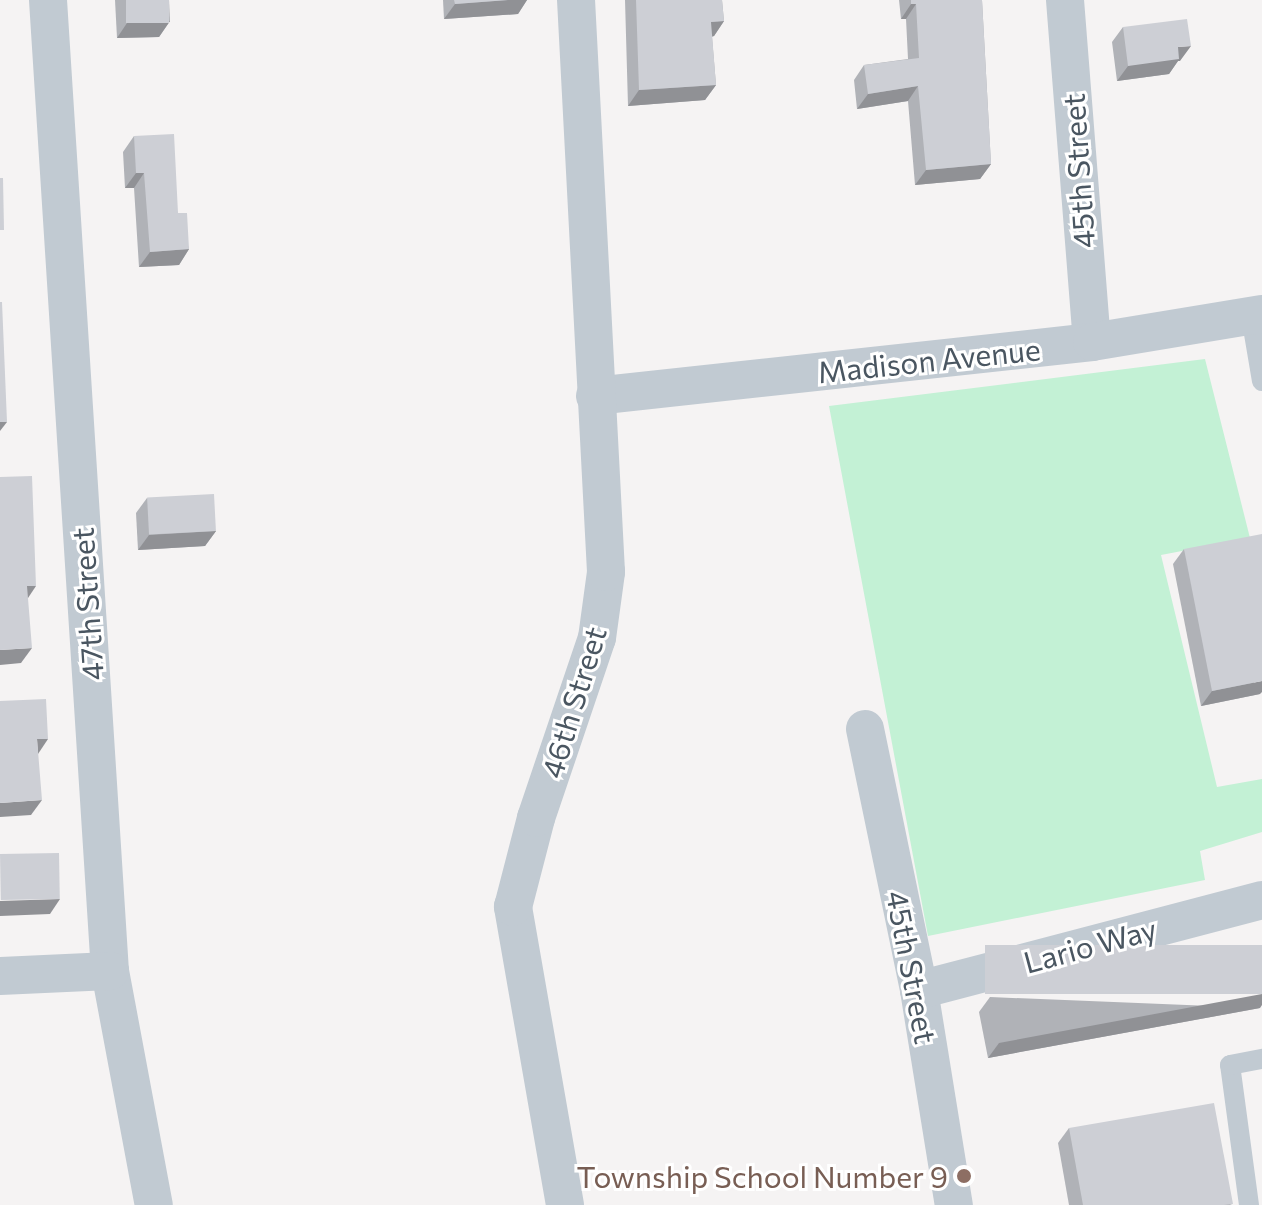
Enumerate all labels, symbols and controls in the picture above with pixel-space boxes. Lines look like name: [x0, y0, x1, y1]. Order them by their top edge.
street label: 45th Street: [1055, 92, 1101, 250]
street label: Madison Avenue: [816, 330, 1042, 390]
street label: 47th Street: [64, 526, 110, 682]
street label: 46th Street: [533, 622, 613, 782]
street label: 45th Street: [880, 887, 944, 1047]
street label: Lario Way: [1020, 910, 1160, 980]
place label: Township School Number 9: [577, 1158, 948, 1194]
marker: Township School Number 9: [955, 1167, 973, 1185]

